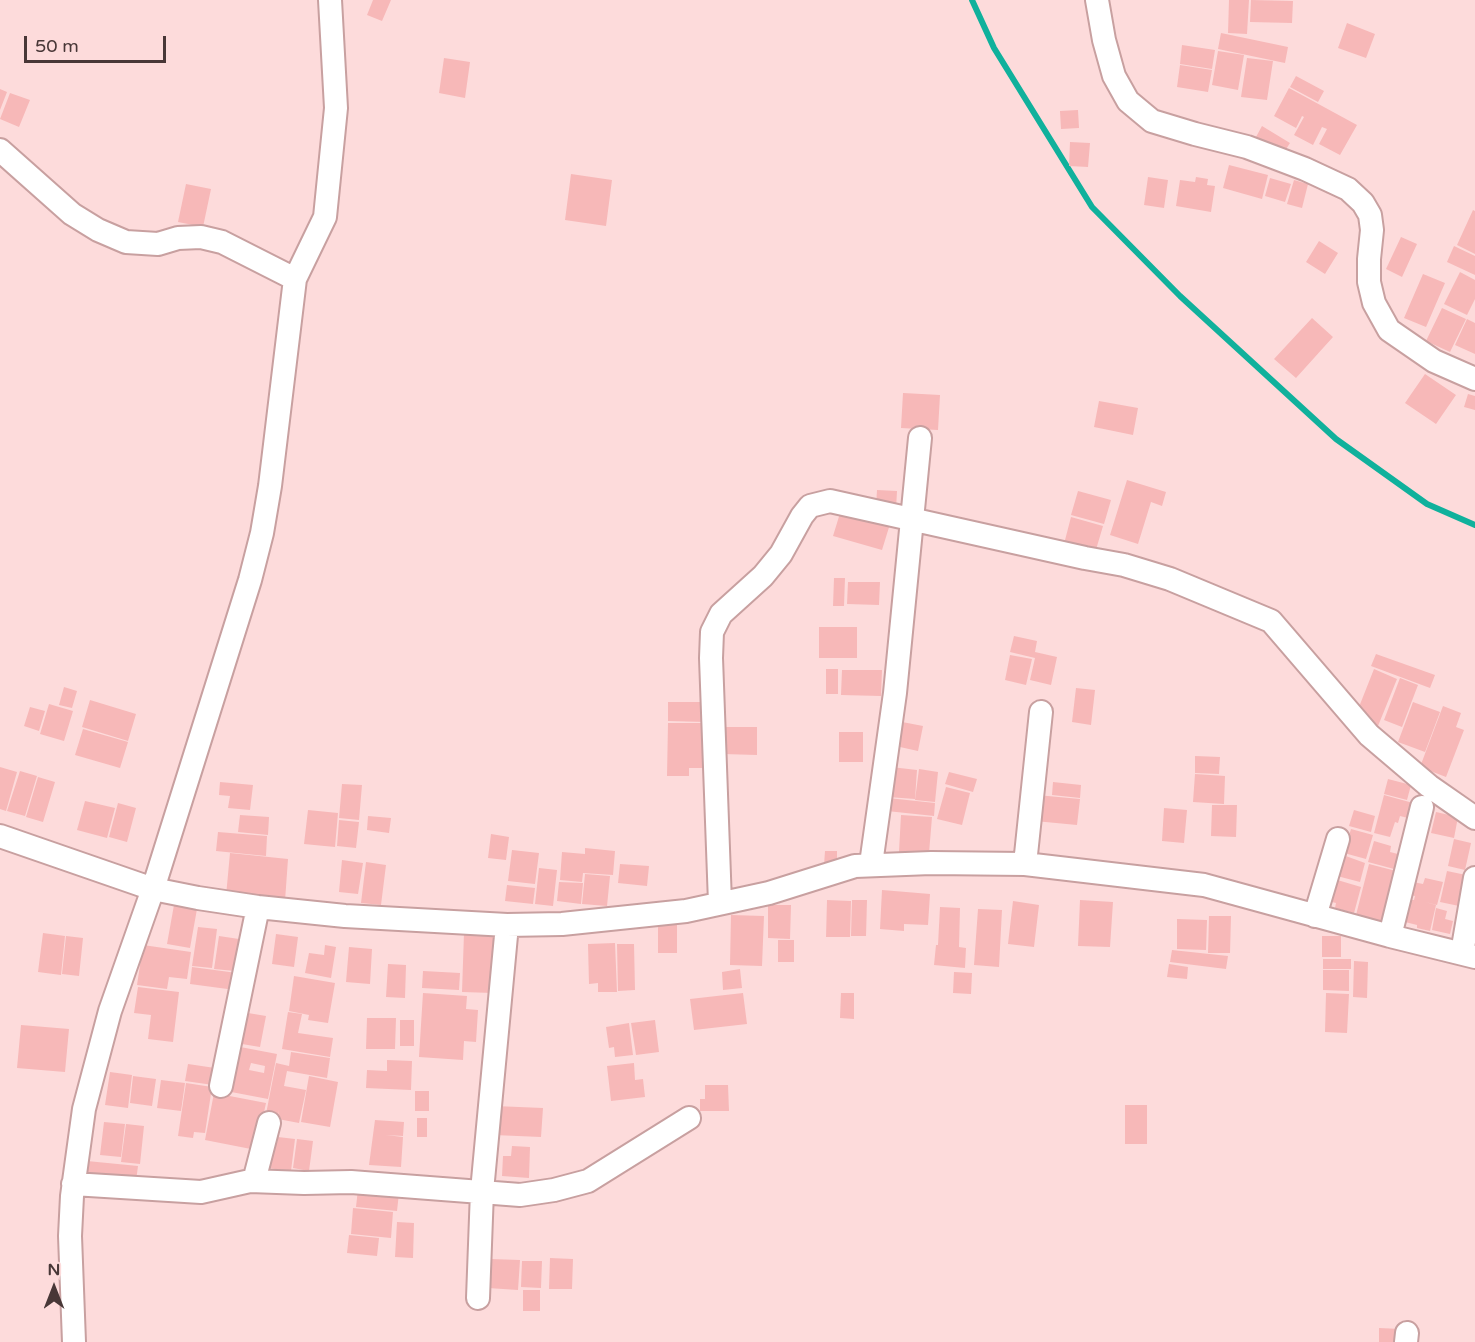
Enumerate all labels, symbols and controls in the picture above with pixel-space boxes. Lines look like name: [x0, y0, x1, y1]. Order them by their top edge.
scale bar: [27, 24, 170, 62]
text: 50 m: [35, 35, 79, 57]
north arrow: [24, 1258, 84, 1318]
text: N: [48, 1260, 60, 1280]

